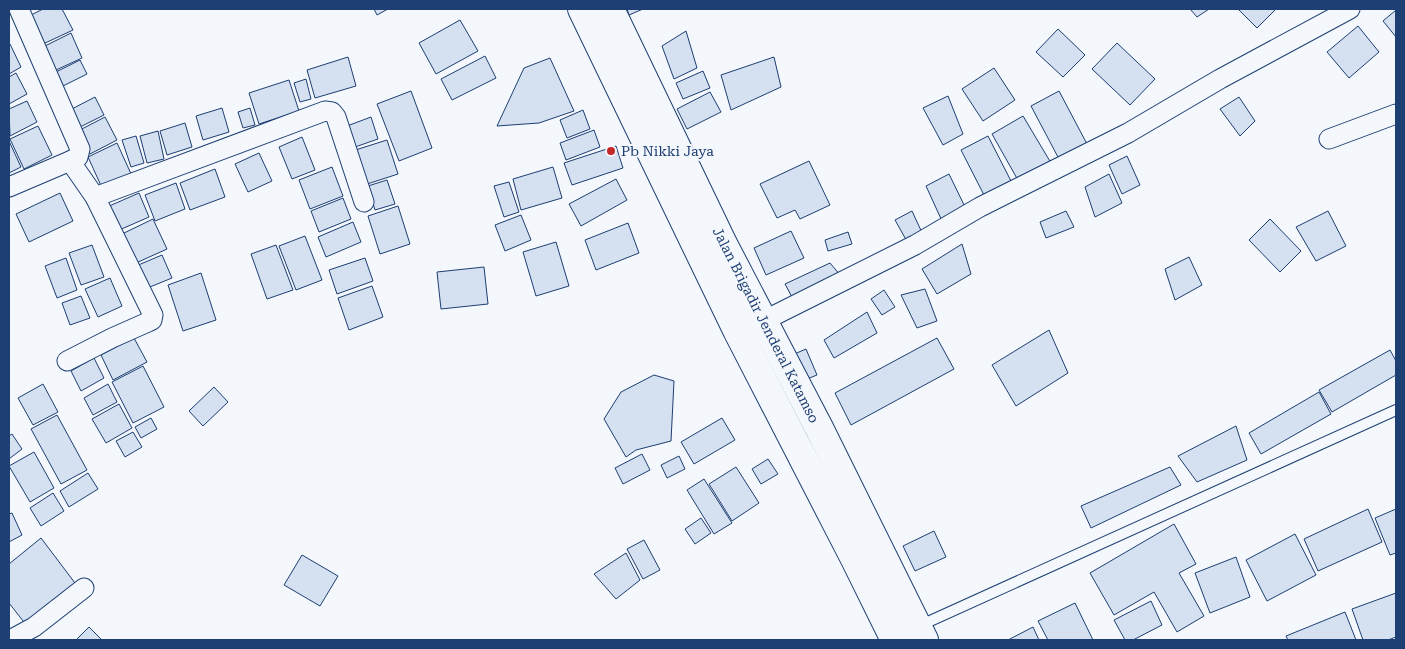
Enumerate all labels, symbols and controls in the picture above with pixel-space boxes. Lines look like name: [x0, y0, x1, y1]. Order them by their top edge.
place label: Pb Nikki Jaya: [621, 143, 714, 159]
marker: Pb Nikki Jaya: [605, 145, 617, 157]
street label: Jalan Brigadir Jenderal Katamso: [710, 225, 822, 425]

